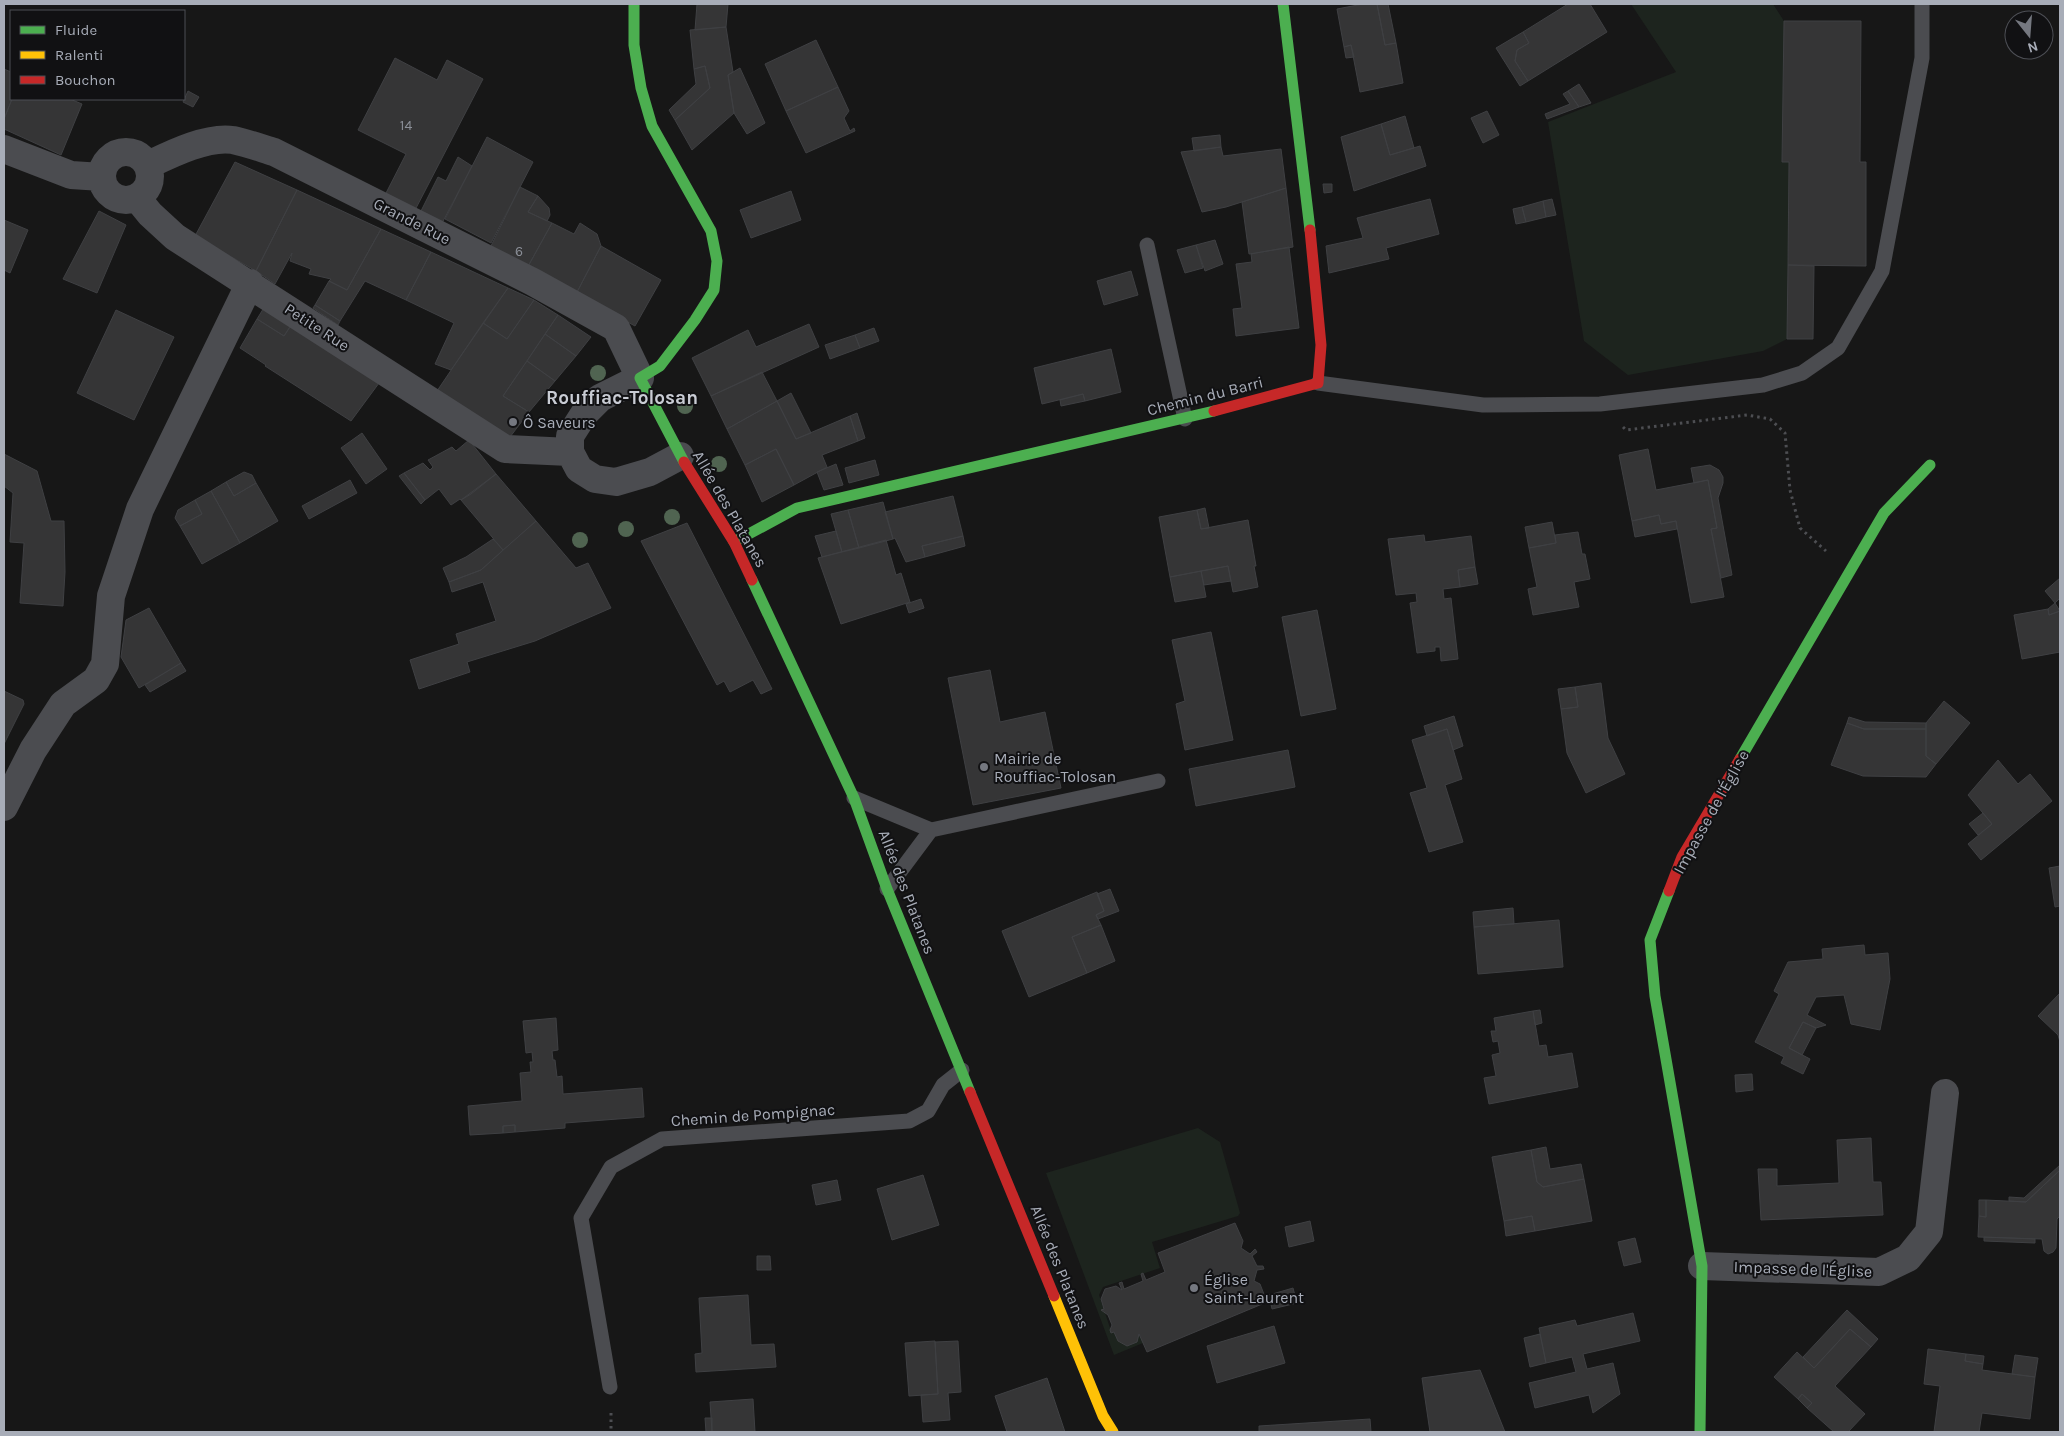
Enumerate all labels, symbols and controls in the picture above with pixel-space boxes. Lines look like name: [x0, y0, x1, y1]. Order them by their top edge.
legend: [10, 10, 185, 100]
north arrow: [2004, 10, 2054, 60]
text: Fluide: [55, 21, 97, 39]
text: N: [2025, 37, 2040, 57]
text: Ralenti: [55, 46, 104, 64]
text: Bouchon: [55, 71, 116, 89]
house number: 14: [400, 117, 412, 134]
street label: Grande Rue: [370, 194, 454, 248]
house number: 6: [515, 243, 523, 260]
street label: Petite Rue: [281, 299, 353, 355]
street label: Chemin du Barri: [1145, 372, 1265, 420]
district label: Rouffiac-Tolosan: [546, 387, 698, 409]
place label: Ô Saveurs: [523, 413, 596, 432]
marker: Ô Saveurs: [507, 416, 519, 428]
street label: Allée des Platanes: [689, 447, 771, 571]
street label: Impasse de l'Église: [1669, 747, 1753, 877]
place label: Mairie de Rouffiac-Tolosan: [994, 749, 1116, 786]
marker: Mairie de Rouffiac-Tolosan: [978, 761, 990, 773]
street label: Allée des Platanes: [875, 827, 939, 957]
street label: Chemin de Pompignac: [670, 1100, 836, 1130]
street label: Allée des Platanes: [1027, 1202, 1093, 1332]
street label: Impasse de l'Église: [1733, 1257, 1873, 1281]
place label: Église Saint-Laurent: [1204, 1270, 1304, 1307]
marker: Église Saint-Laurent: [1188, 1282, 1200, 1294]

